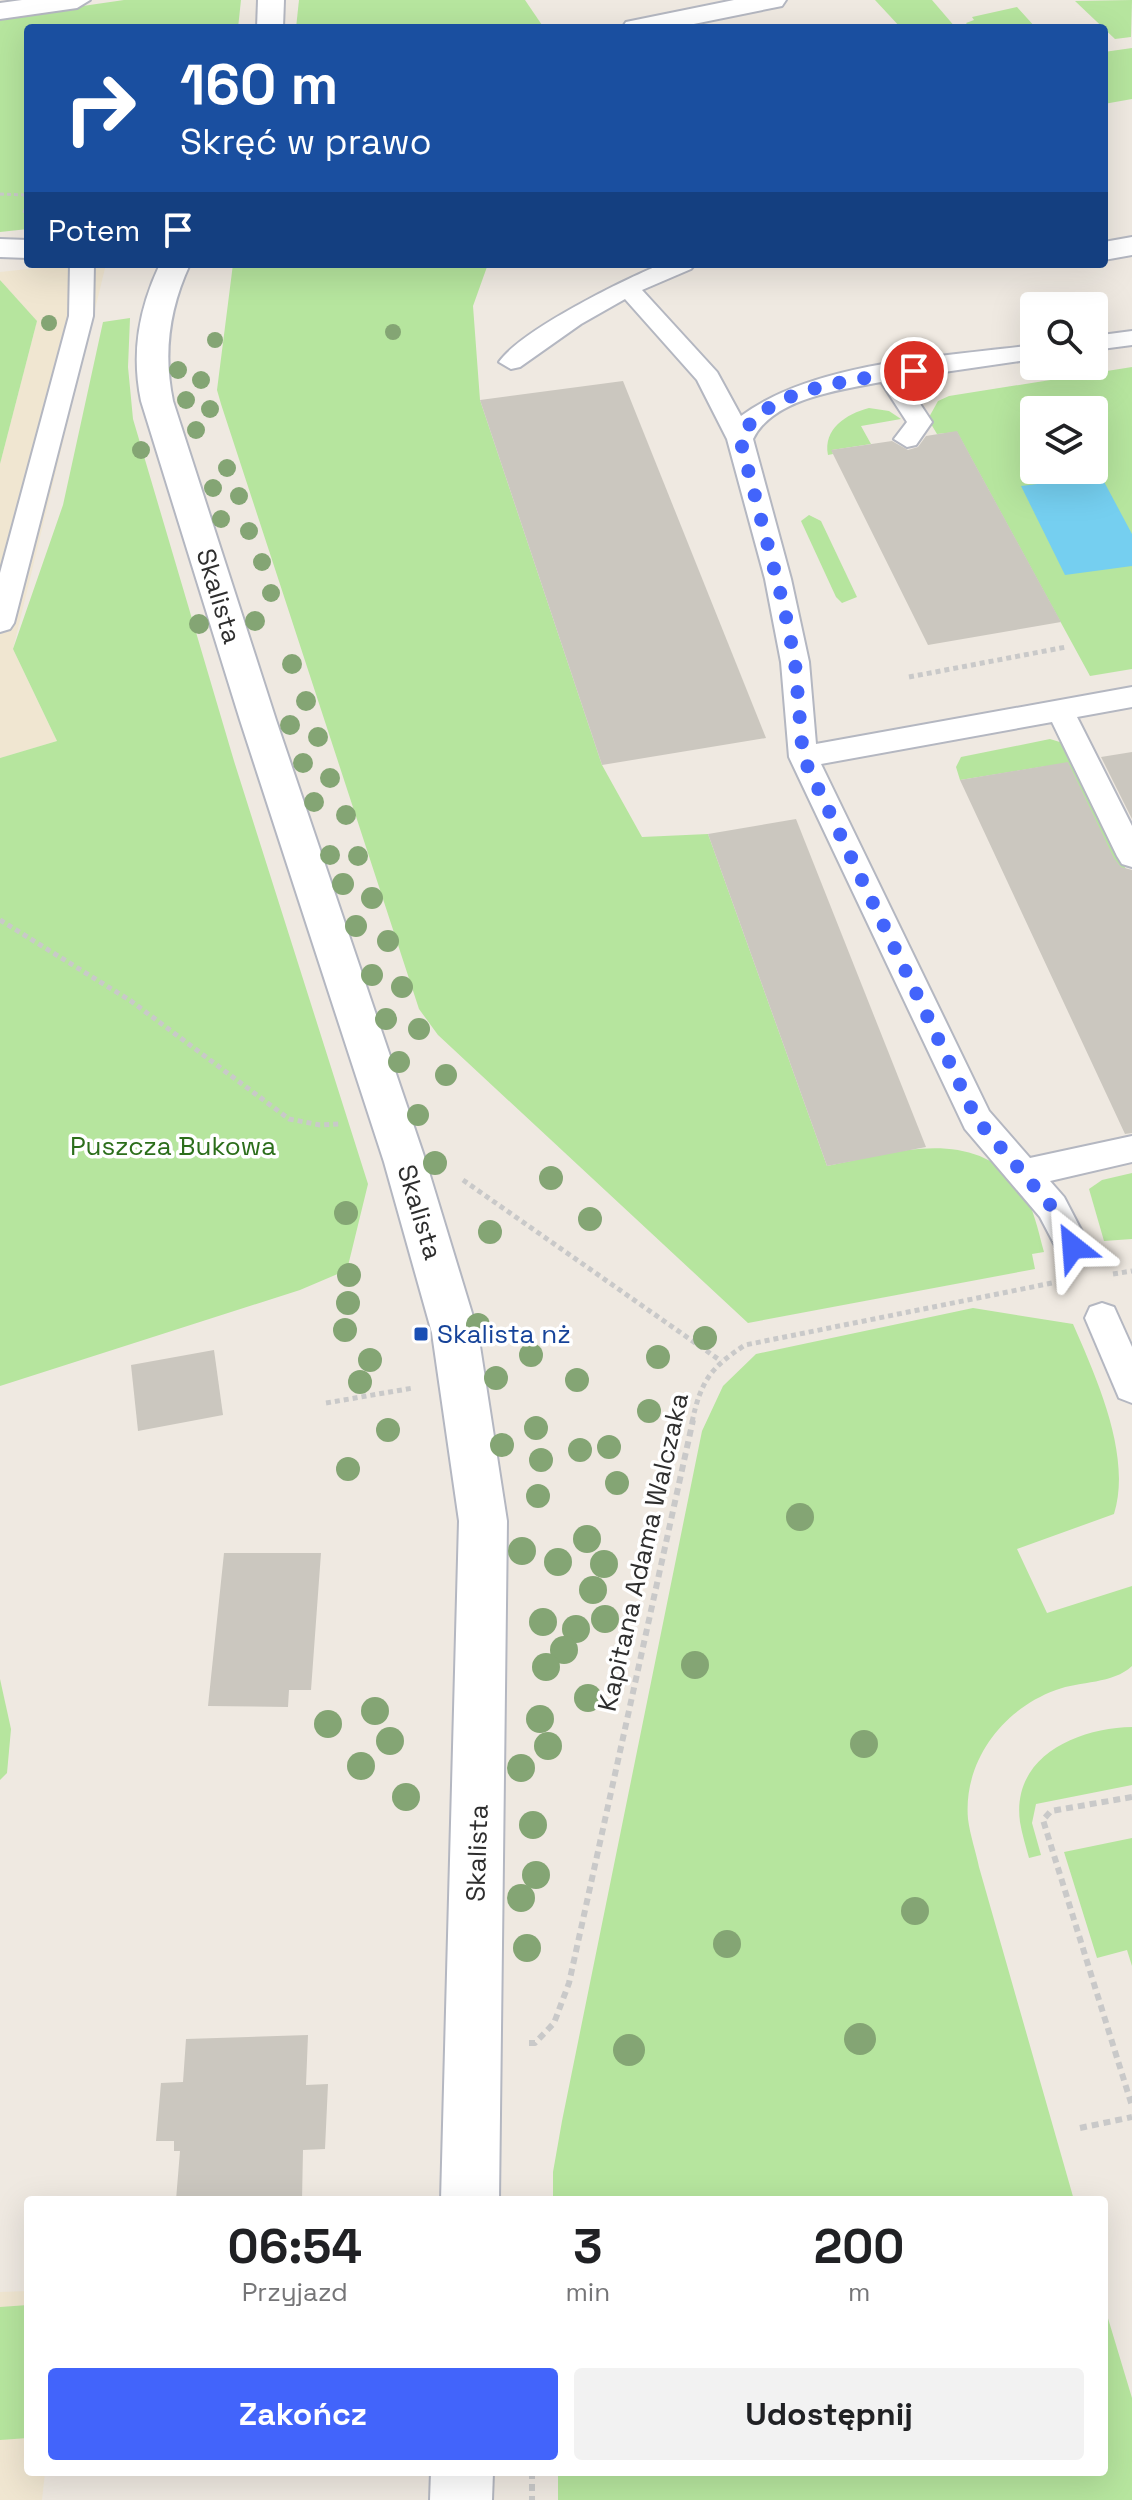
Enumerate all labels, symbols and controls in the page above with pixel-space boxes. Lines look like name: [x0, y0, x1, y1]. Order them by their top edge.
text: 160 m: [180, 49, 338, 120]
icon: right: [48, 56, 152, 160]
text: Skręć w prawo: [180, 119, 432, 165]
icon: arrive: [156, 208, 200, 252]
text: Potem: [48, 211, 140, 250]
map controls: [1020, 292, 1108, 484]
button: search: [1020, 292, 1108, 380]
pin: [880, 337, 948, 405]
icon: arrive: [892, 349, 936, 393]
button: layers: [1020, 396, 1108, 484]
street label: Skalista: [188, 544, 250, 648]
park label: Puszcza Bukowa: [70, 1129, 276, 1163]
street label: Skalista: [389, 1160, 451, 1264]
position arrow: [1031, 1205, 1115, 1289]
place label: Skalista nż: [437, 1317, 571, 1351]
marker: Skalista nż: [412, 1325, 430, 1343]
street label: Kapitana Adama Walczaka: [590, 1389, 696, 1715]
street label: Skalista: [458, 1804, 496, 1902]
text: 06:54: [228, 2216, 362, 2277]
text: 3: [573, 2216, 602, 2277]
text: 200: [814, 2216, 904, 2277]
text: Przyjazd: [242, 2275, 348, 2309]
text: min: [566, 2275, 610, 2309]
text: m: [848, 2275, 870, 2309]
button: Zakończ: [48, 2368, 558, 2460]
button: Udostępnij: [574, 2368, 1084, 2460]

